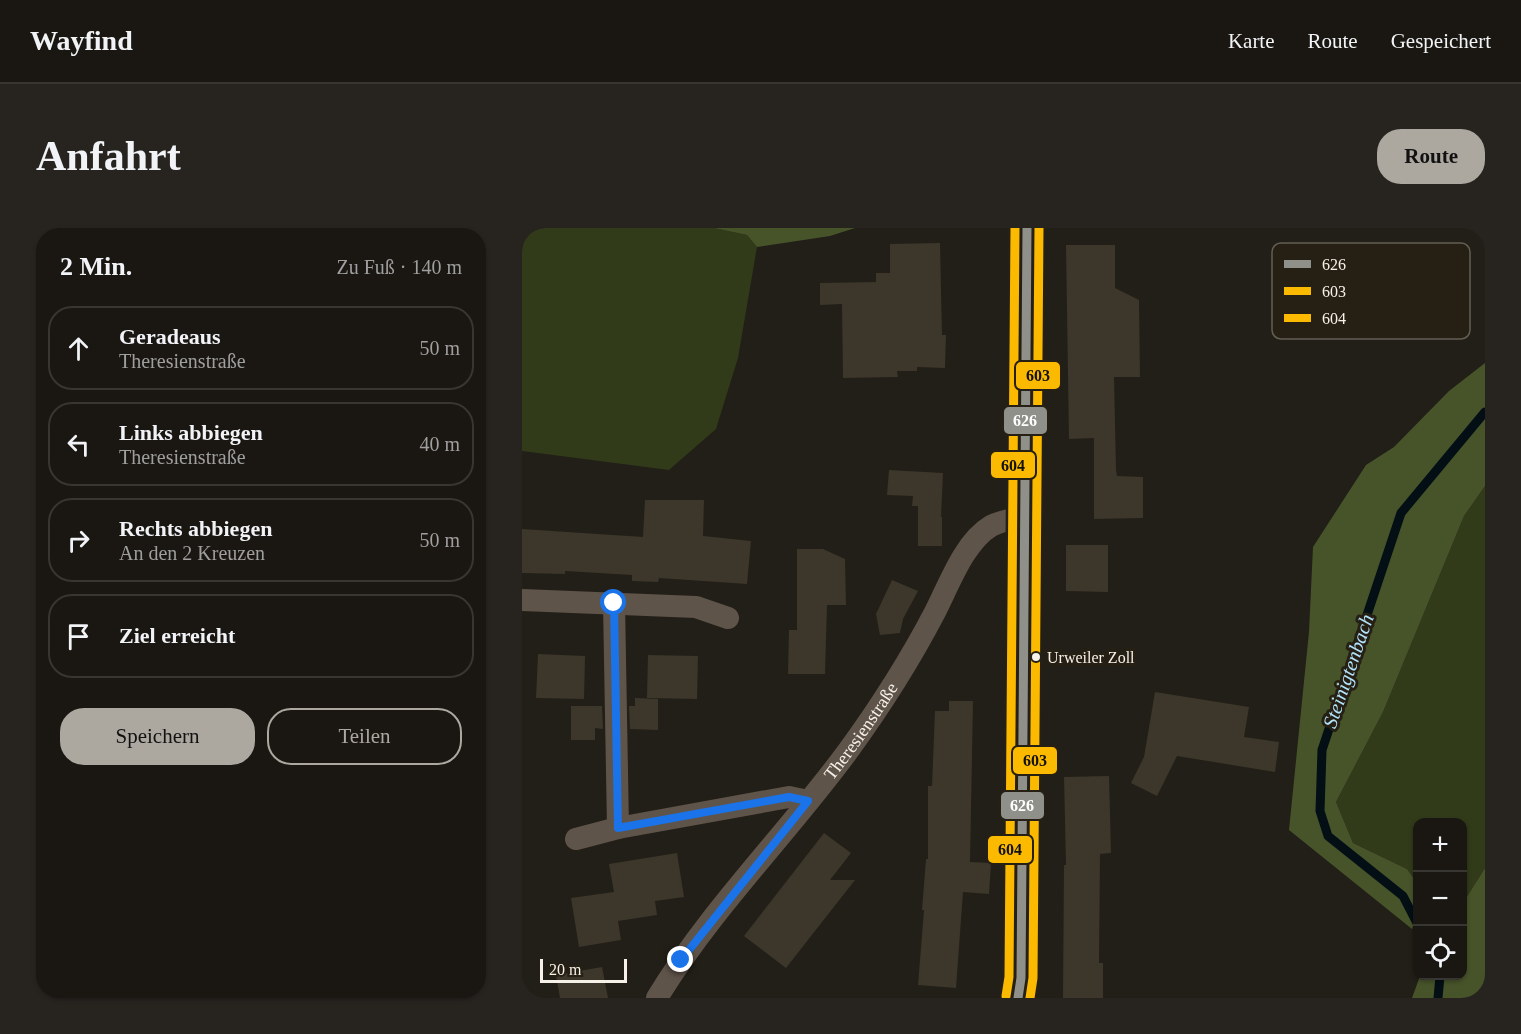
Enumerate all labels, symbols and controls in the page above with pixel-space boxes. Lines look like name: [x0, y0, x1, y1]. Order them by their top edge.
text: Wayfind: [30, 25, 133, 56]
text: Karte: [1228, 29, 1275, 53]
text: Route: [1308, 29, 1358, 53]
text: Gespeichert: [1391, 29, 1491, 53]
button: Route: [1377, 129, 1485, 184]
text: Anfahrt: [36, 133, 181, 179]
legend: [1272, 243, 1470, 339]
text: 2 Min.: [60, 252, 132, 281]
text: Zu Fuß · 140 m: [336, 256, 462, 278]
text: 626: [1322, 256, 1346, 273]
text: 603: [1322, 283, 1346, 300]
text: 604: [1322, 310, 1346, 327]
text: Geradeaus: [119, 324, 220, 349]
icon: ahead: [62, 332, 95, 365]
text: 50 m: [419, 337, 460, 359]
text: Theresienstraße: [119, 350, 246, 372]
line badge: 603: [1015, 361, 1061, 390]
text: 603: [1026, 367, 1050, 384]
line badge: 626: [1003, 406, 1048, 435]
text: 626: [1013, 412, 1037, 429]
text: Links abbiegen: [119, 420, 263, 445]
icon: left: [62, 428, 95, 461]
text: 40 m: [419, 433, 460, 455]
text: Theresienstraße: [119, 446, 246, 468]
line badge: 604: [990, 451, 1036, 479]
text: 604: [1001, 457, 1025, 474]
text: Rechts abbiegen: [119, 516, 272, 541]
icon: right: [62, 524, 95, 557]
text: 50 m: [419, 529, 460, 551]
text: An den 2 Kreuzen: [119, 542, 265, 564]
route start: [600, 589, 626, 615]
water label: Steinigtenbach: [1318, 611, 1379, 731]
icon: arrive: [62, 620, 95, 653]
text: Ziel erreicht: [119, 623, 235, 648]
place label: Urweiler Zoll: [1047, 649, 1135, 666]
marker: Urweiler Zoll: [1030, 651, 1042, 663]
street label: Theresienstraße: [820, 679, 902, 784]
button: Speichern: [60, 708, 255, 765]
button: Teilen: [267, 708, 462, 765]
line badge: 603: [1012, 746, 1058, 775]
text: 603: [1023, 752, 1047, 769]
line badge: 626: [1000, 791, 1045, 820]
text: 626: [1010, 797, 1034, 814]
map controls: [1413, 818, 1467, 980]
button: +: [1413, 818, 1467, 872]
line badge: 604: [987, 835, 1033, 864]
text: 604: [998, 841, 1022, 858]
button: −: [1413, 872, 1467, 926]
button: locate: [1413, 926, 1467, 980]
route end: [667, 946, 693, 972]
scale bar: [540, 956, 627, 984]
text: 20 m: [549, 961, 581, 978]

